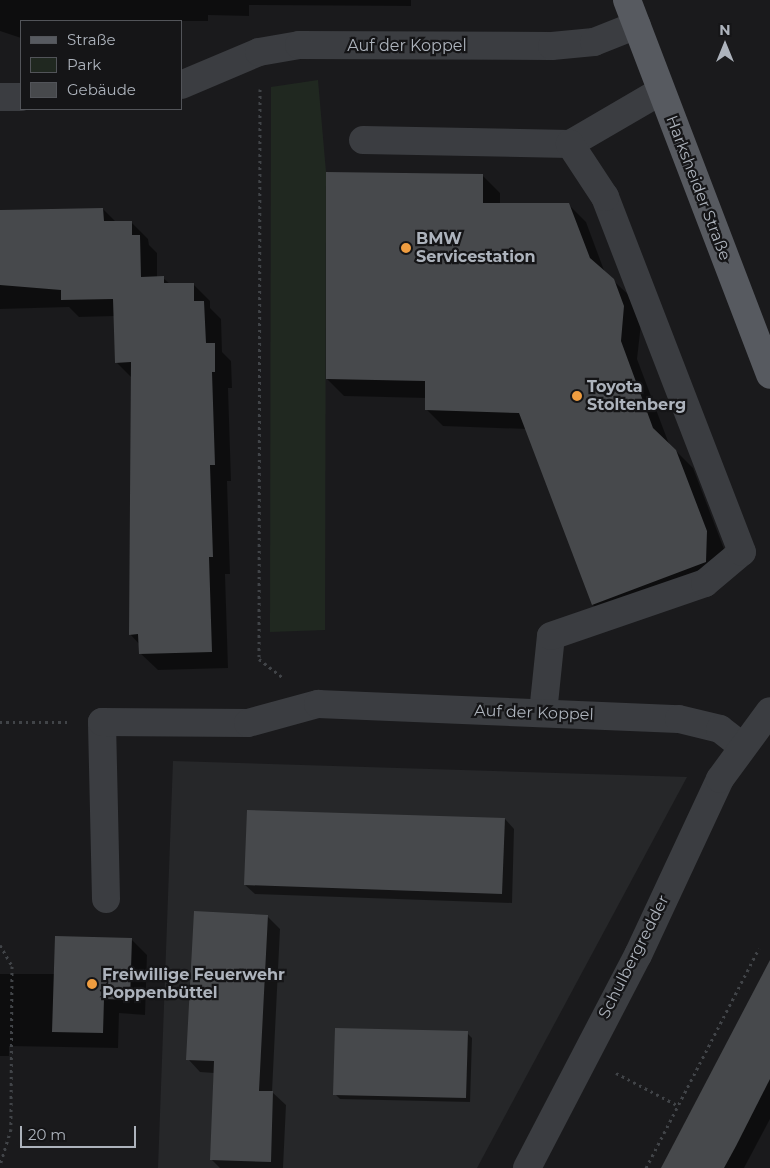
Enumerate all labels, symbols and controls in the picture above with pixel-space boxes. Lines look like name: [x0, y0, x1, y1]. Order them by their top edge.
legend: [20, 20, 182, 110]
north arrow: [700, 20, 750, 70]
text: N: [719, 21, 731, 39]
text: Straße: [67, 30, 116, 49]
street label: Auf der Koppel: [347, 36, 467, 56]
text: Park: [67, 55, 101, 74]
text: Gebäude: [67, 80, 136, 99]
street label: Harksheider Straße: [662, 113, 734, 263]
place label: BMW Servicestation: [416, 229, 536, 267]
marker: BMW Servicestation: [400, 242, 412, 254]
place label: Toyota Stoltenberg: [587, 377, 686, 415]
marker: Toyota Stoltenberg: [571, 390, 583, 402]
street label: Auf der Koppel: [474, 701, 594, 725]
street label: Schulbergredder: [595, 892, 673, 1022]
place label: Freiwillige Feuerwehr Poppenbüttel: [102, 965, 285, 1003]
marker: Freiwillige Feuerwehr Poppenbüttel: [86, 978, 98, 990]
scale bar: [22, 1116, 139, 1148]
text: 20 m: [28, 1125, 66, 1144]

